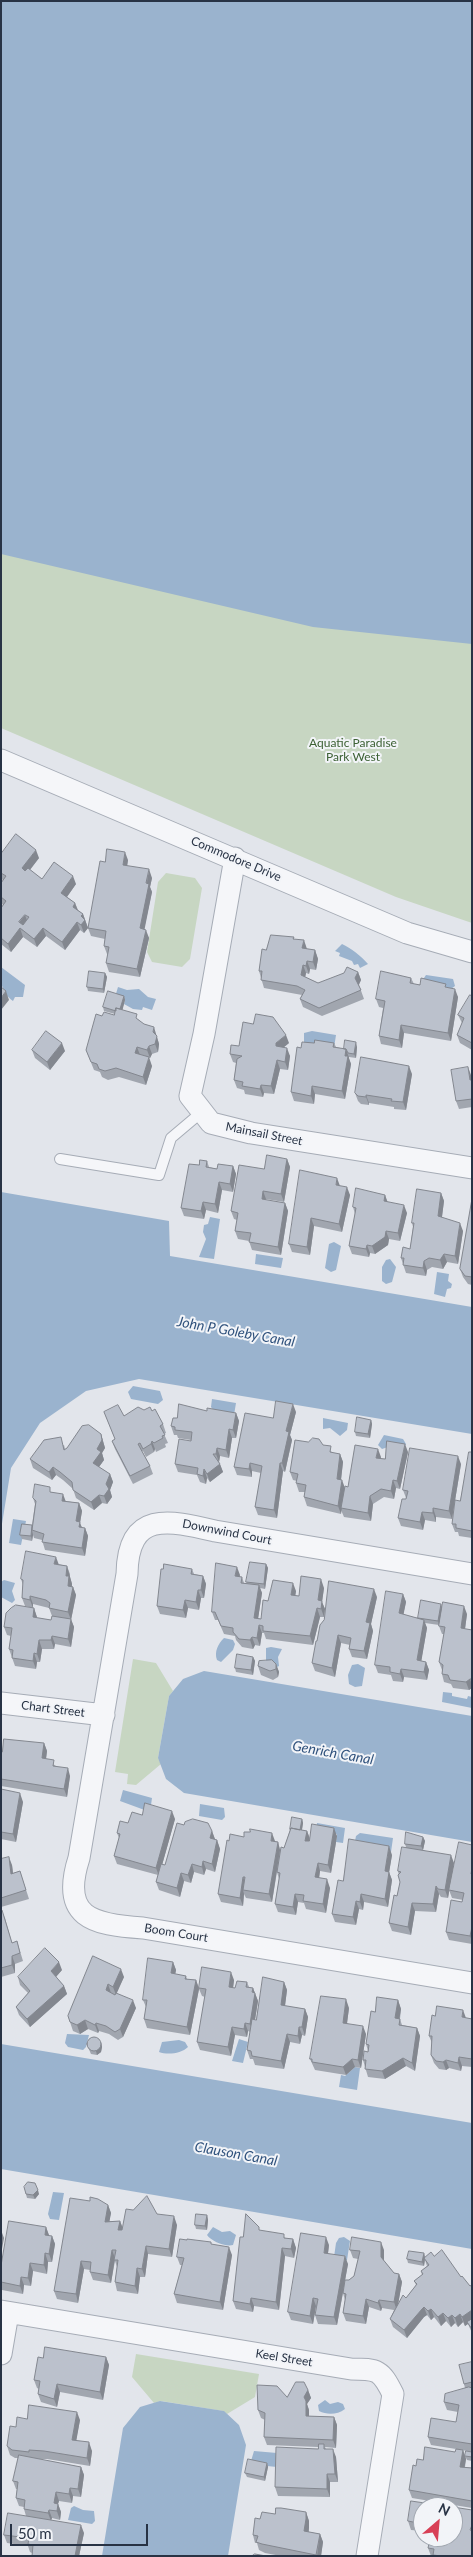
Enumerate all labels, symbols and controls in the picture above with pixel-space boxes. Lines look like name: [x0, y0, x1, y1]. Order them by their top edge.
park label: Aquatic Paradise Park West: [309, 736, 397, 764]
street label: Commodore Drive: [189, 833, 283, 885]
street label: Mainsail Street: [224, 1119, 304, 1149]
water label: John P Goleby Canal: [176, 1313, 296, 1351]
street label: Downwind Court: [181, 1516, 273, 1548]
street label: Chart Street: [20, 1698, 86, 1720]
water label: Genrich Canal: [291, 1738, 375, 1768]
street label: Boom Court: [143, 1921, 209, 1945]
water label: Clauson Canal: [193, 2138, 279, 2170]
street label: Keel Street: [254, 2346, 314, 2370]
north arrow: [413, 2497, 463, 2547]
text: N: [436, 2499, 453, 2519]
scale bar: [12, 2514, 150, 2546]
text: 50 m: [18, 2524, 52, 2542]

